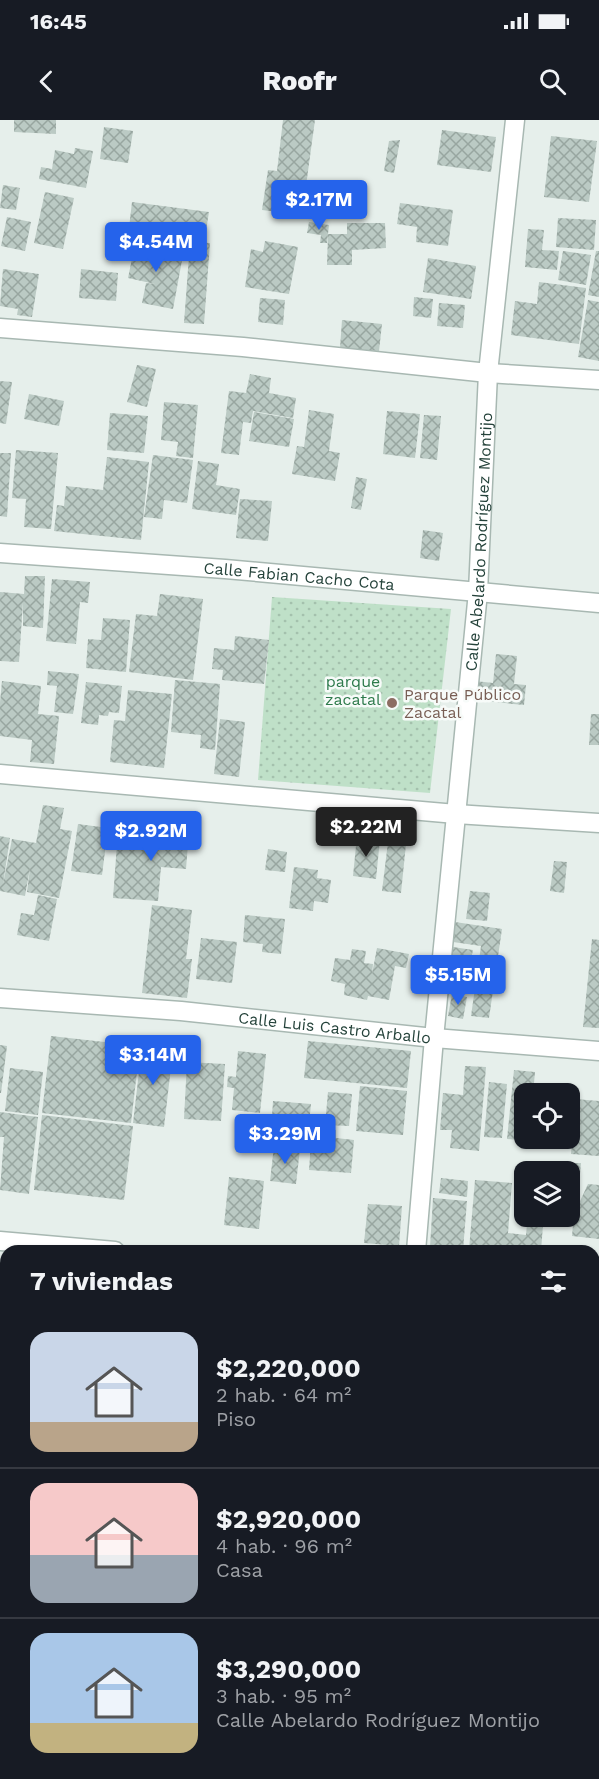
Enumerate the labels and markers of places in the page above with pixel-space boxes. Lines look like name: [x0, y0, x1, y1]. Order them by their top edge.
pin: $2.17M: [270, 180, 368, 231]
pin: $4.54M: [107, 222, 205, 273]
place label: Parque Público Zacatal: [404, 685, 521, 722]
marker: Parque Público Zacatal: [385, 696, 399, 710]
pin: $2.22M: [317, 807, 415, 858]
pin: $2.92M: [102, 811, 200, 862]
pin: $5.15M: [409, 955, 507, 1006]
pin: $3.14M: [104, 1035, 202, 1086]
pin: $3.29M: [236, 1114, 334, 1165]

